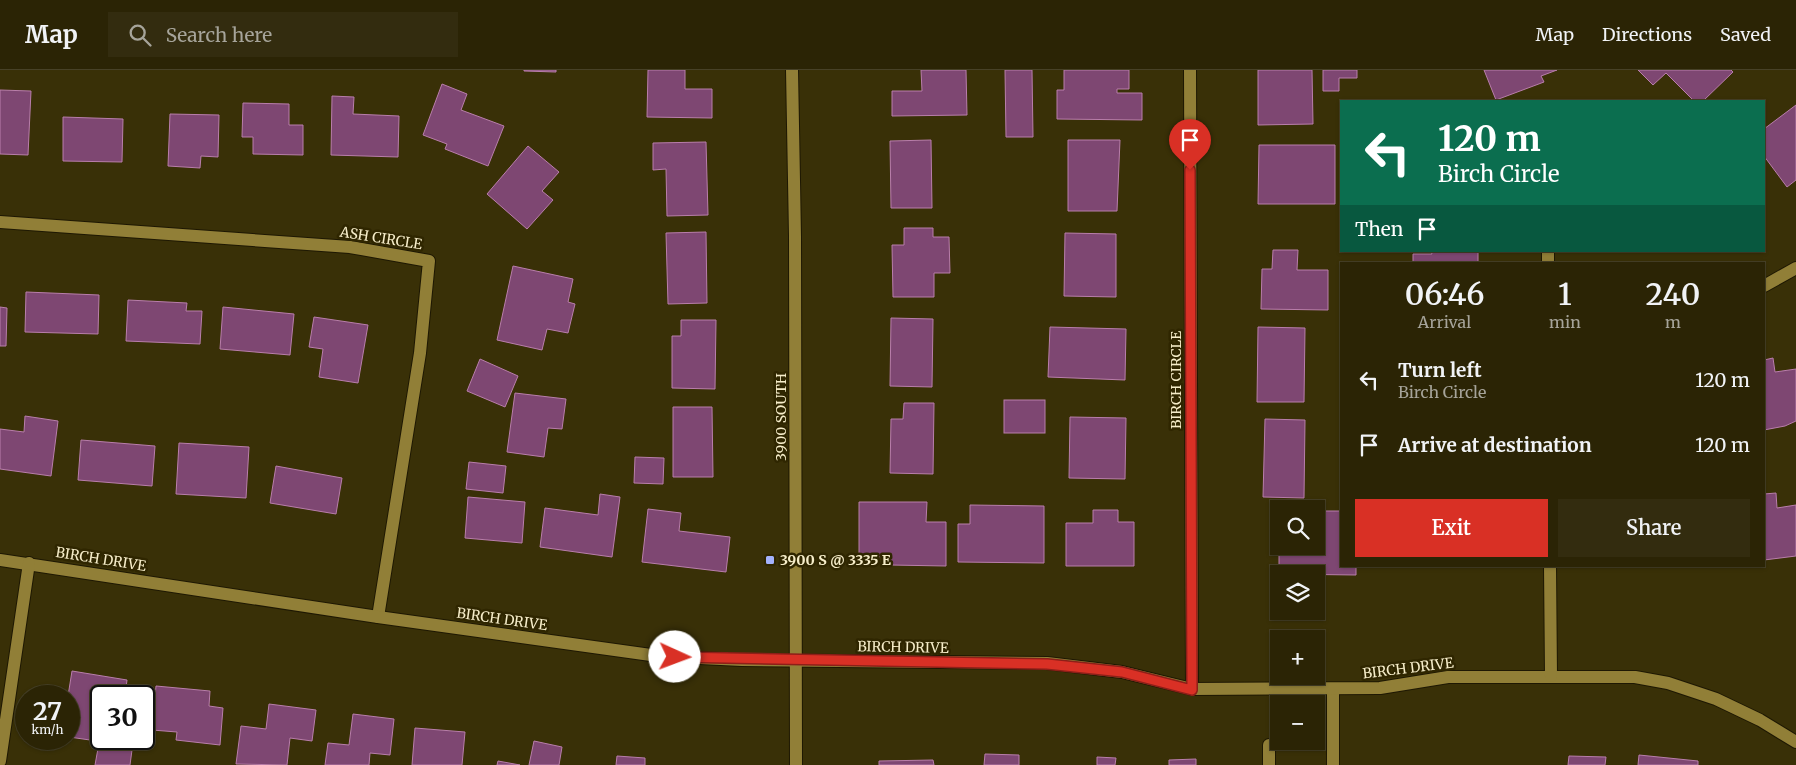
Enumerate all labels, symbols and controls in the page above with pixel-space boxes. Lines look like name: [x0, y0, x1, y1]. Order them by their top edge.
search box: [108, 12, 458, 57]
text: Map: [25, 19, 78, 50]
icon: search: [126, 21, 154, 49]
text: Search here: [166, 23, 272, 47]
text: Map: [1536, 23, 1574, 46]
text: Directions: [1602, 23, 1692, 46]
text: Saved: [1720, 23, 1771, 46]
text: 120 m: [1438, 117, 1541, 161]
pin: [1169, 119, 1211, 170]
icon: left: [1355, 120, 1420, 185]
icon: arrive: [1176, 126, 1204, 154]
text: Birch Circle: [1438, 160, 1559, 188]
icon: arrive: [1413, 215, 1441, 243]
text: Then: [1355, 217, 1403, 241]
street label: ASH CIRCLE: [338, 222, 424, 253]
text: 06:46: [1405, 275, 1484, 313]
text: 1: [1558, 275, 1572, 313]
text: 240: [1645, 275, 1700, 313]
text: Arrival: [1418, 312, 1471, 332]
text: min: [1549, 312, 1581, 332]
text: m: [1665, 312, 1681, 332]
street label: BIRCH CIRCLE: [1167, 331, 1185, 429]
text: Turn left: [1398, 358, 1482, 382]
icon: left: [1355, 366, 1383, 394]
text: 120 m: [1695, 368, 1750, 392]
street label: 3900 SOUTH: [772, 373, 790, 461]
text: Birch Circle: [1398, 382, 1486, 402]
icon: arrive: [1355, 431, 1383, 459]
text: Arrive at destination: [1398, 433, 1592, 457]
text: 120 m: [1695, 433, 1750, 457]
button: Exit: [1355, 499, 1548, 557]
button: Share: [1558, 499, 1750, 557]
map controls: [1270, 500, 1325, 750]
button: search: [1270, 500, 1325, 555]
street label: BIRCH DRIVE: [54, 543, 148, 575]
place label: 3900 S @ 3335 E: [780, 551, 891, 569]
marker: 3900 S @ 3335 E: [764, 554, 776, 566]
button: layers: [1270, 565, 1325, 620]
street label: BIRCH DRIVE: [455, 604, 549, 634]
position arrow: [648, 630, 700, 682]
button: +: [1270, 630, 1325, 685]
street label: BIRCH DRIVE: [857, 637, 949, 657]
street label: BIRCH DRIVE: [1362, 653, 1455, 683]
speed limit sign: 30: [90, 685, 155, 750]
text: 27: [33, 695, 62, 727]
button: −: [1270, 695, 1325, 750]
text: km/h: [32, 722, 63, 737]

